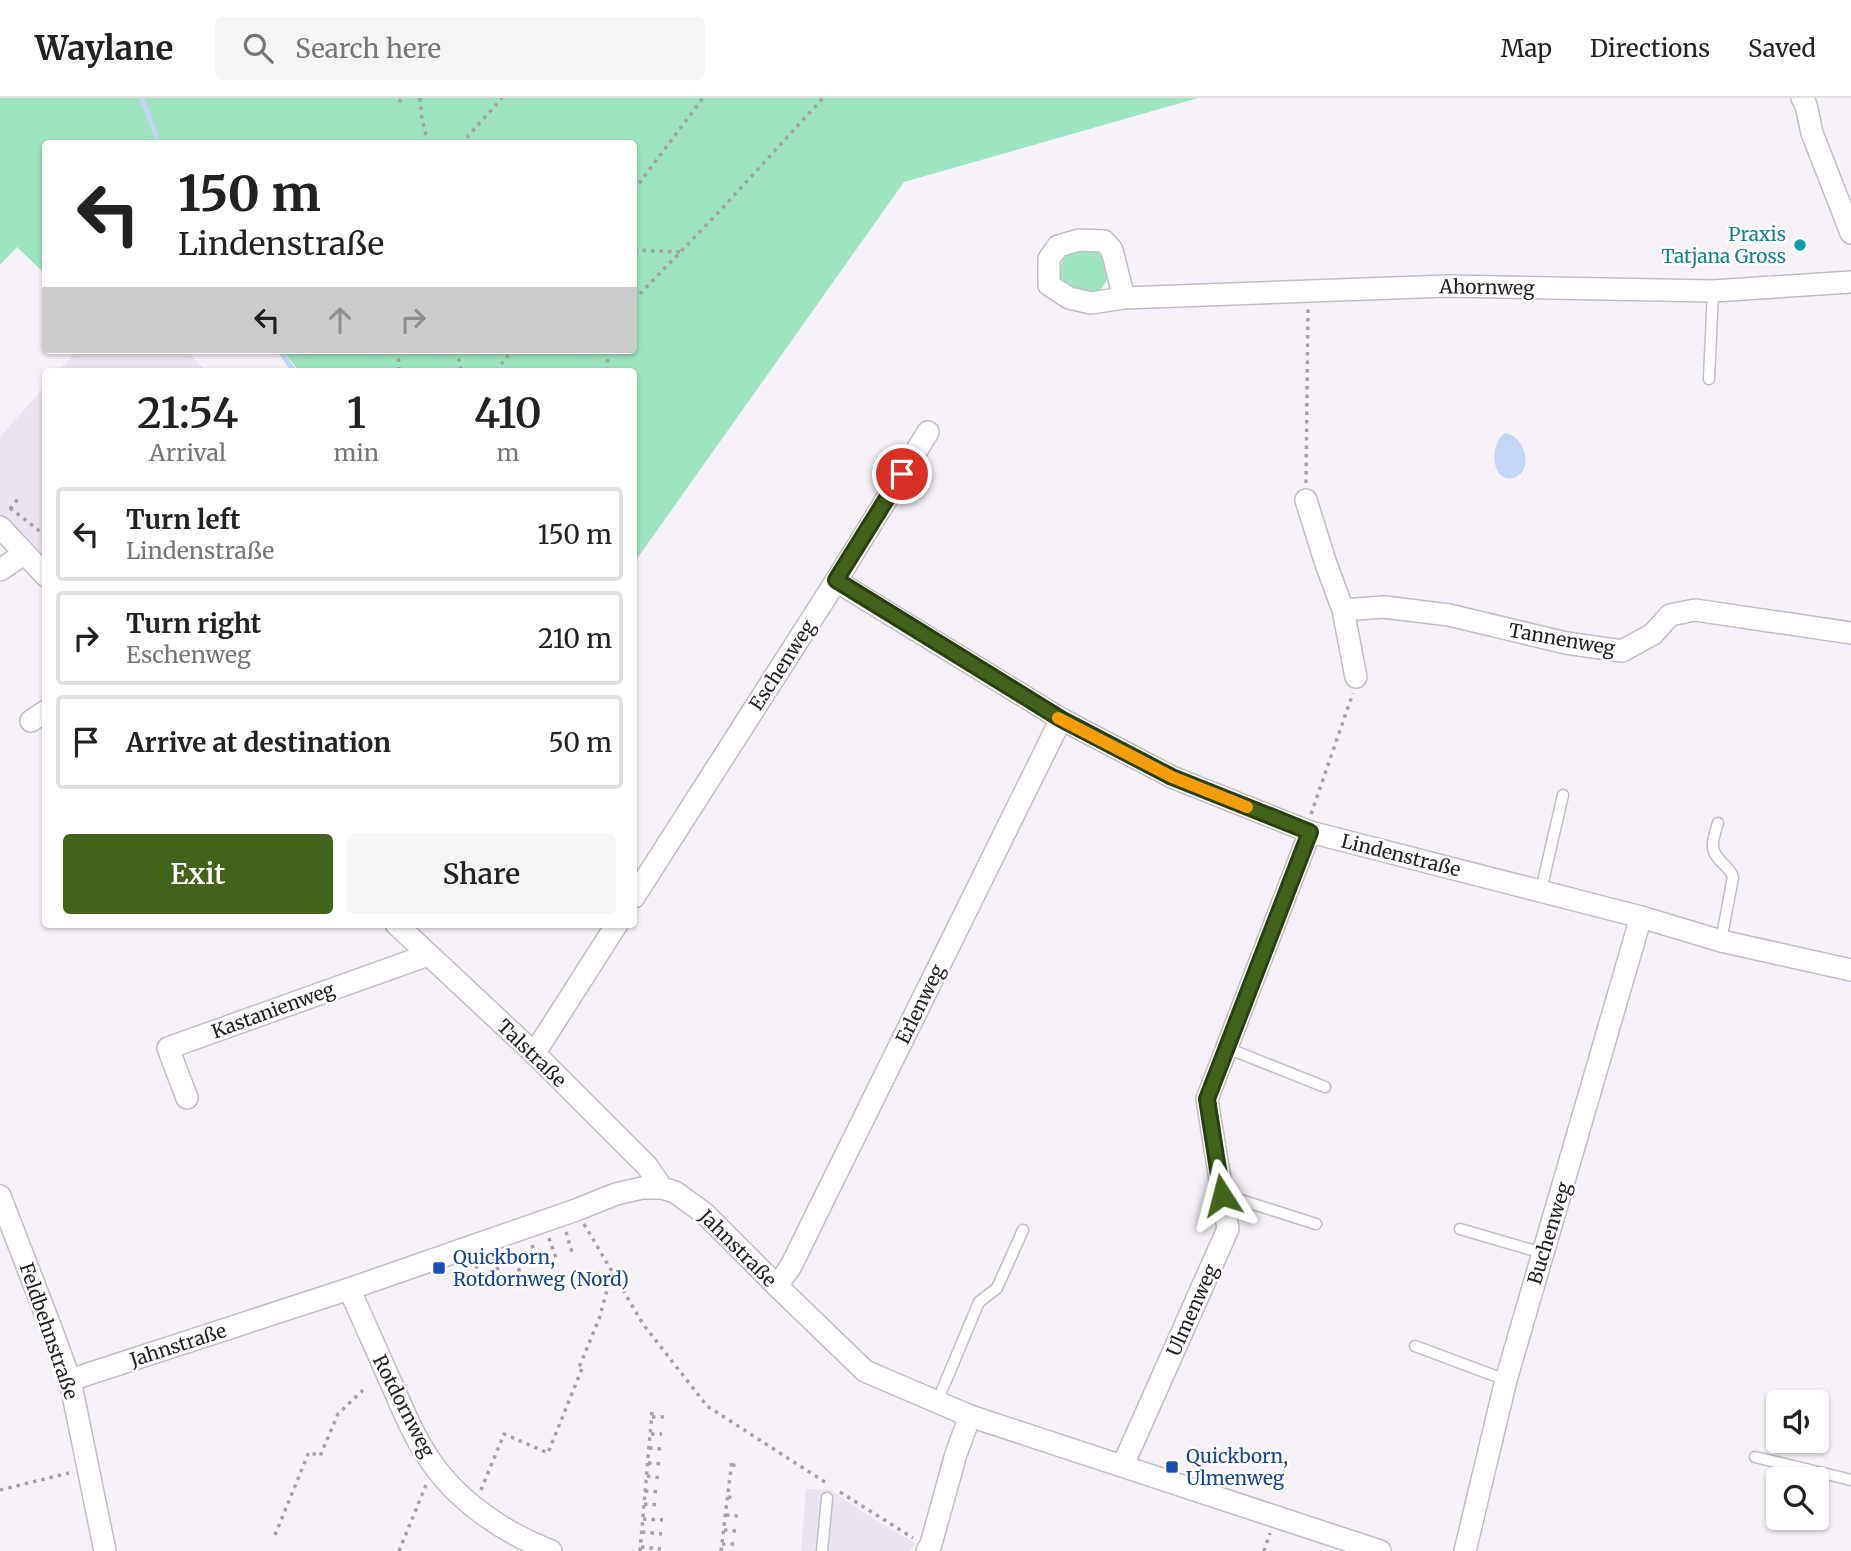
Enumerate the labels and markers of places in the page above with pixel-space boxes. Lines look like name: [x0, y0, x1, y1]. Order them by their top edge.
place label: Praxis Tatjana Gross: [1661, 222, 1786, 268]
marker: Praxis Tatjana Gross: [1792, 237, 1808, 253]
pin: [872, 444, 932, 504]
place label: Quickborn, Rotdornweg (Nord): [453, 1245, 629, 1291]
marker: Quickborn, Rotdornweg (Nord): [431, 1260, 447, 1276]
place label: Quickborn, Ulmenweg: [1186, 1444, 1288, 1490]
marker: Quickborn, Ulmenweg: [1164, 1459, 1180, 1475]

